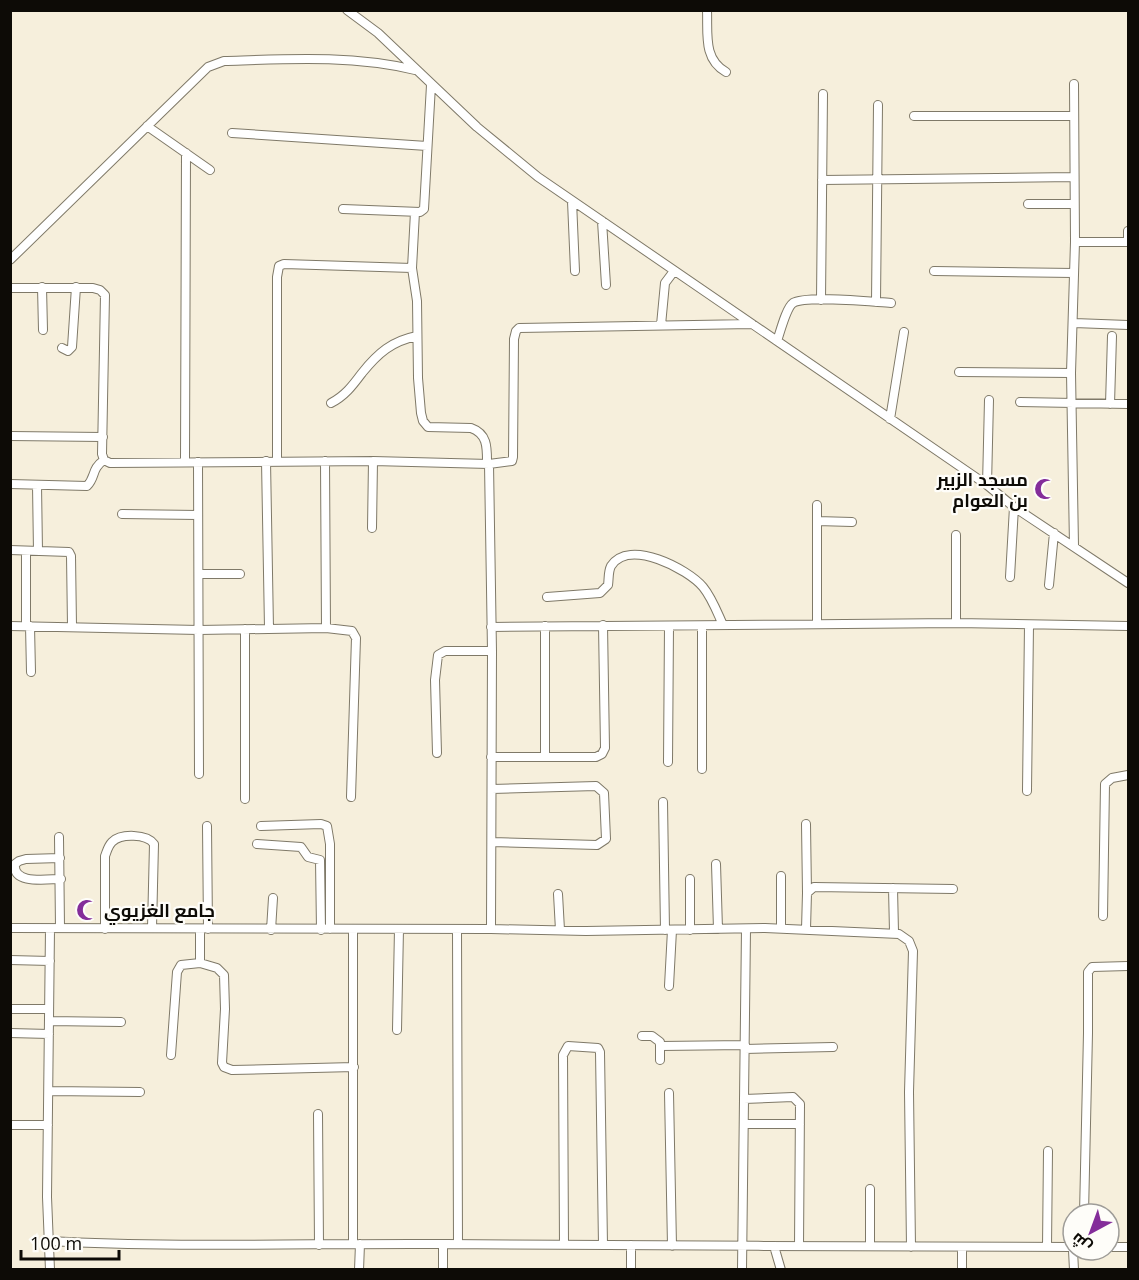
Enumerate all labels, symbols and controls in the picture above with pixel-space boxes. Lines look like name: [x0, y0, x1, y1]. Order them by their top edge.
place label: مسجد الزبير بن العوام: [936, 467, 1028, 513]
mosque icon: مسجد الزبير بن العوام: [1033, 477, 1057, 501]
mosque icon: جامع الغزيوي: [75, 898, 99, 922]
place label: جامع الغزيوي: [104, 898, 215, 925]
north arrow: [1061, 1202, 1121, 1262]
scale bar: [21, 1223, 118, 1261]
text: ش: [1066, 1228, 1096, 1258]
text: 100 m: [30, 1231, 82, 1255]

